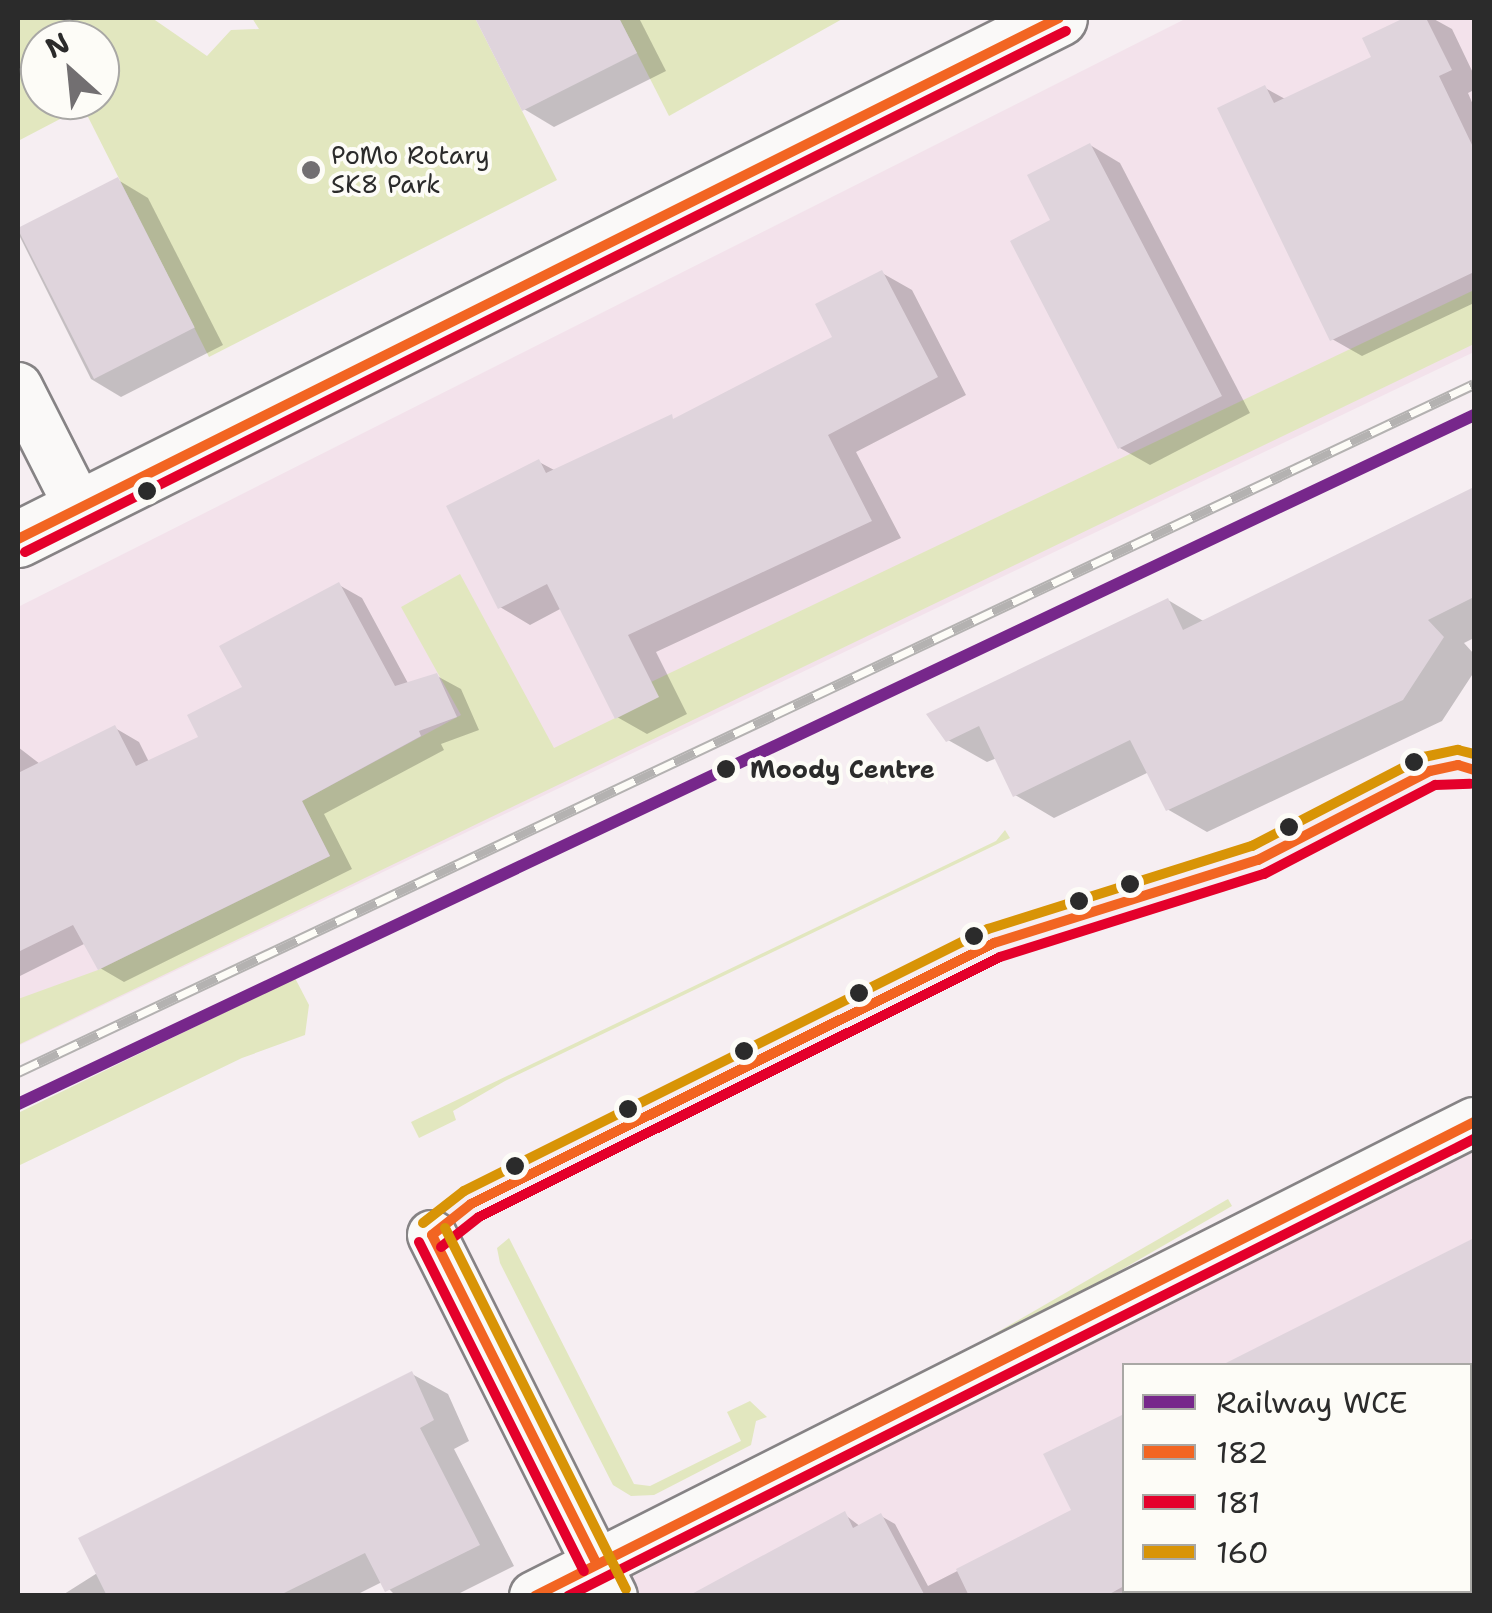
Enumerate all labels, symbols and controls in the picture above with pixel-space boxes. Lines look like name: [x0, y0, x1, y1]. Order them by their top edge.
north arrow: [20, 20, 120, 120]
text: N: [39, 23, 76, 67]
place label: PoMo Rotary SK8 Park: [331, 141, 490, 200]
marker: PoMo Rotary SK8 Park: [300, 159, 322, 181]
unlabelled marker: [137, 481, 157, 501]
unlabelled marker: [1404, 752, 1424, 772]
marker: Moody Centre: [711, 754, 741, 784]
place label: Moody Centre: [750, 754, 935, 784]
unlabelled marker: [1279, 817, 1299, 837]
unlabelled marker: [1120, 874, 1140, 894]
unlabelled marker: [1069, 891, 1089, 911]
unlabelled marker: [964, 926, 984, 946]
unlabelled marker: [849, 983, 869, 1003]
unlabelled marker: [734, 1041, 754, 1061]
unlabelled marker: [618, 1099, 638, 1119]
unlabelled marker: [505, 1156, 525, 1176]
legend: [1122, 1363, 1472, 1593]
text: Railway WCE: [1216, 1382, 1408, 1423]
text: 182: [1216, 1432, 1268, 1473]
text: 181: [1216, 1482, 1260, 1523]
text: 160: [1216, 1532, 1269, 1573]

